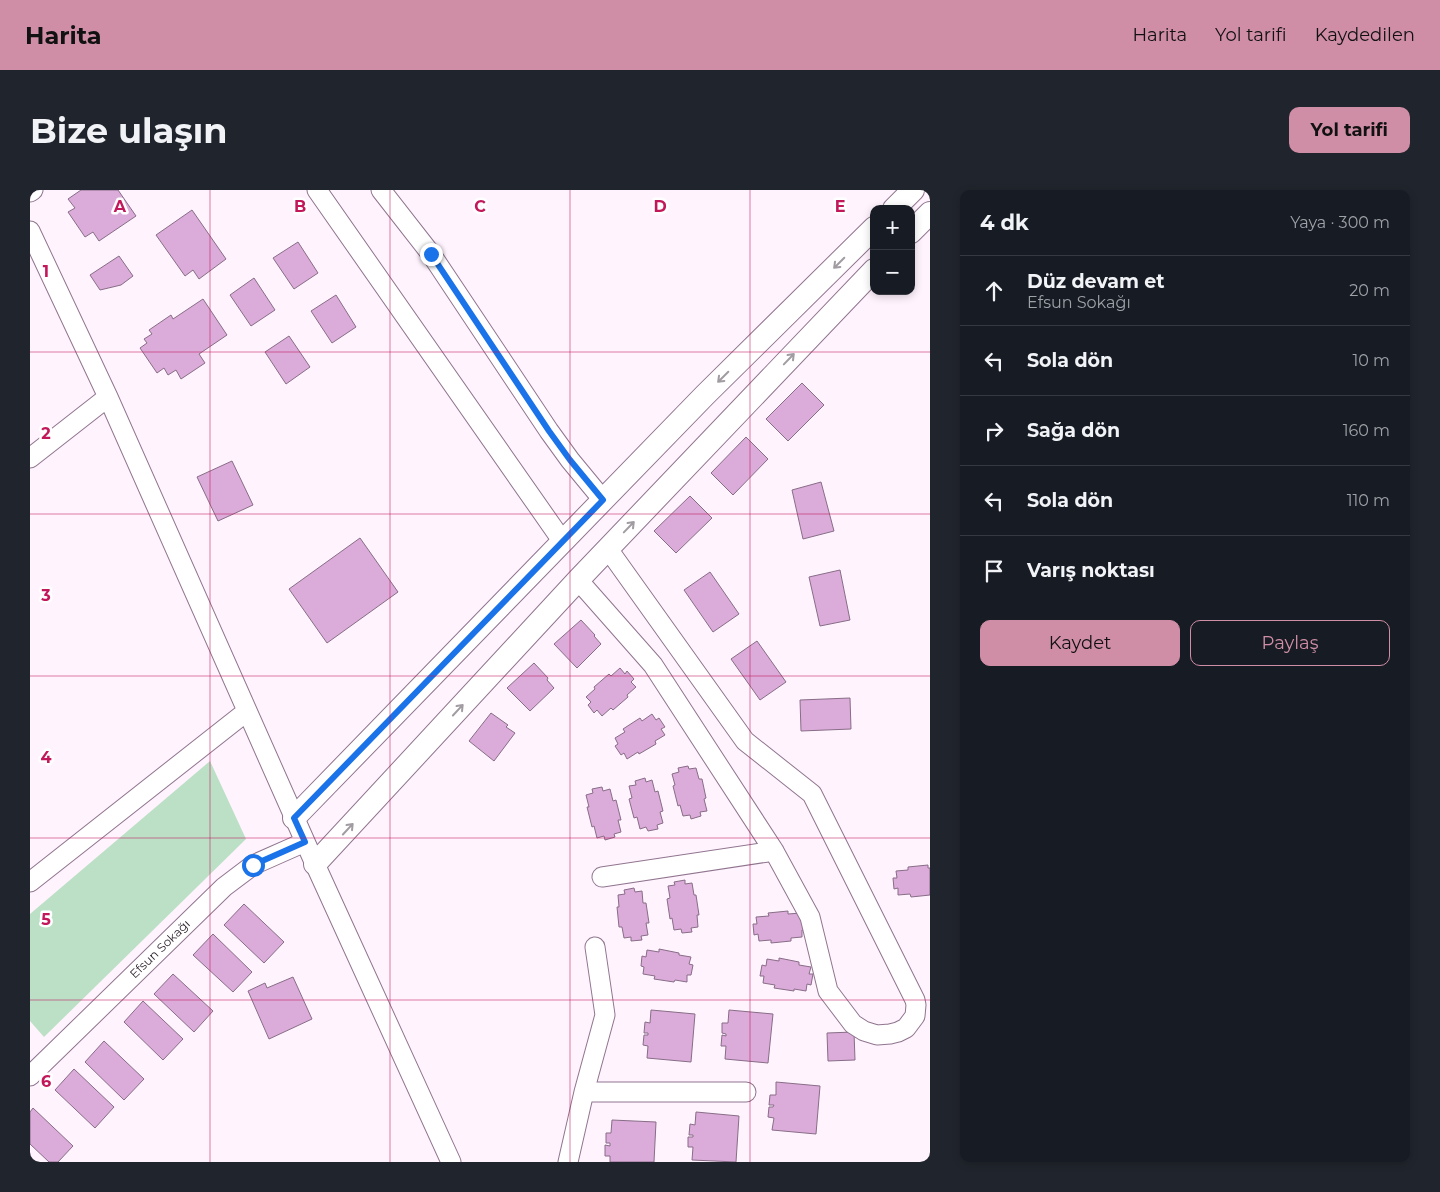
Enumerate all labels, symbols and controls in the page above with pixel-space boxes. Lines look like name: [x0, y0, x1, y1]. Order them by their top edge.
text: Harita: [25, 21, 102, 50]
text: Harita: [1132, 24, 1187, 46]
text: Yol tarifi: [1215, 24, 1287, 46]
text: Kaydedilen: [1315, 24, 1415, 46]
button: Yol tarifi: [1289, 107, 1410, 153]
text: Bize ulaşın: [30, 109, 228, 152]
text: A: [113, 197, 127, 216]
text: B: [294, 197, 306, 216]
text: C: [474, 197, 486, 216]
text: D: [653, 197, 667, 216]
text: E: [835, 197, 845, 216]
map controls: [870, 205, 915, 295]
button: +: [870, 205, 915, 250]
text: 4 dk: [980, 210, 1029, 235]
text: Yaya · 300 m: [1290, 213, 1390, 232]
route end: [420, 243, 443, 266]
button: −: [870, 250, 915, 295]
one-way arrow: [833, 256, 845, 269]
text: 1: [43, 262, 49, 281]
text: Düz devam et: [1027, 270, 1165, 293]
icon: ahead: [980, 277, 1008, 305]
text: 20 m: [1349, 281, 1390, 300]
text: Efsun Sokağı: [1027, 293, 1131, 312]
icon: left: [980, 347, 1008, 375]
text: Sola dön: [1027, 349, 1113, 372]
text: 10 m: [1352, 351, 1390, 370]
one-way arrow: [783, 352, 795, 365]
one-way arrow: [717, 371, 730, 383]
icon: right: [980, 417, 1008, 445]
text: Sağa dön: [1027, 419, 1120, 442]
text: 160 m: [1343, 421, 1390, 440]
text: 2: [41, 424, 51, 443]
icon: left: [980, 487, 1008, 515]
text: Sola dön: [1027, 489, 1113, 512]
text: 110 m: [1347, 491, 1390, 510]
one-way arrow: [623, 521, 635, 533]
icon: arrive: [980, 557, 1008, 585]
text: Varış noktası: [1027, 559, 1155, 582]
text: 3: [40, 586, 51, 605]
button: Kaydet: [980, 620, 1180, 666]
button: Paylaş: [1190, 620, 1390, 666]
one-way arrow: [452, 703, 464, 716]
text: 4: [40, 748, 52, 767]
one-way arrow: [342, 822, 354, 835]
route start: [242, 854, 265, 877]
text: 5: [41, 910, 51, 929]
street label: Efsun Sokağı: [126, 916, 193, 981]
text: 6: [41, 1072, 51, 1091]

